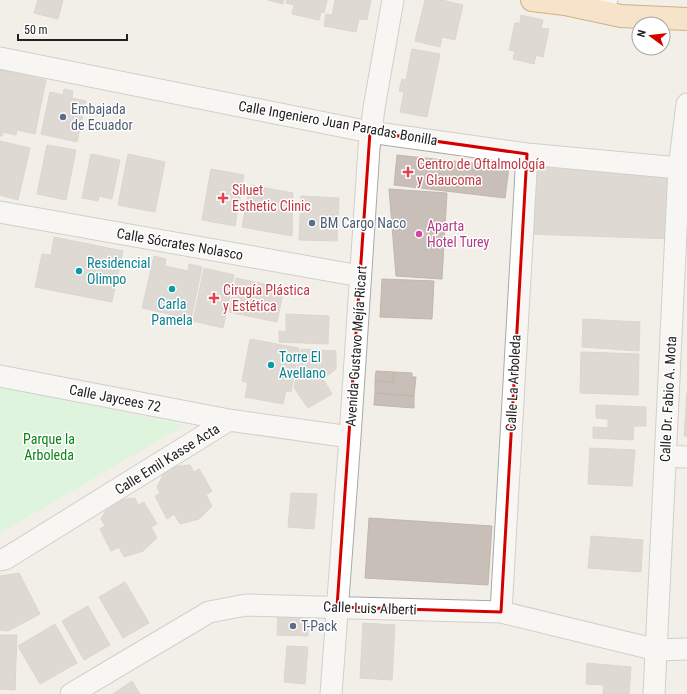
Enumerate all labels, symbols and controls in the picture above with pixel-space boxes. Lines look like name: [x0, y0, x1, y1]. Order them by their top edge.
scale bar: [18, 16, 127, 42]
north arrow: [631, 16, 671, 56]
text: 50 m: [24, 23, 48, 37]
text: N: [635, 28, 649, 38]
street label: Calle Ingeniero Juan Paradas Bonilla: [237, 98, 439, 148]
place label: Embajada de Ecuador: [71, 101, 133, 133]
marker: Embajada de Ecuador: [58, 112, 68, 122]
place label: Centro de Oftalmología y Glaucoma: [417, 156, 545, 188]
marker: Centro de Oftalmología y Glaucoma: [402, 166, 414, 178]
place label: Siluet Esthetic Clinic: [232, 182, 311, 214]
marker: Siluet Esthetic Clinic: [217, 192, 229, 204]
place label: BM Cargo Naco: [320, 215, 406, 231]
marker: BM Cargo Naco: [307, 218, 317, 228]
place label: Aparta Hotel Turey: [427, 218, 490, 250]
street label: Calle Sócrates Nolasco: [116, 225, 244, 263]
marker: Aparta Hotel Turey: [414, 229, 424, 239]
place label: Residencial Olimpo: [87, 255, 150, 287]
street label: Avenida Gustavo Mejía Ricart: [342, 265, 370, 427]
marker: Residencial Olimpo: [74, 266, 84, 276]
place label: Cirugía Plástica y Estética: [223, 282, 310, 314]
marker: Carla Pamela: [167, 284, 177, 294]
marker: Cirugía Plástica y Estética: [208, 292, 220, 304]
place label: Carla Pamela: [151, 296, 193, 328]
street label: Calle La Arboleda: [502, 334, 524, 432]
street label: Calle Dr. Fabio A. Mota: [657, 336, 679, 462]
place label: Torre El Avellano: [279, 349, 326, 381]
marker: Torre El Avellano: [266, 360, 276, 370]
street label: Calle Jaycees 72: [68, 381, 162, 415]
street label: Calle Emil Kasse Acta: [112, 420, 222, 498]
park label: Parque la Arboleda: [23, 431, 75, 463]
street label: Calle Luis Alberti: [323, 598, 417, 618]
place label: T-Pack: [301, 618, 338, 634]
marker: T-Pack: [288, 621, 298, 631]

